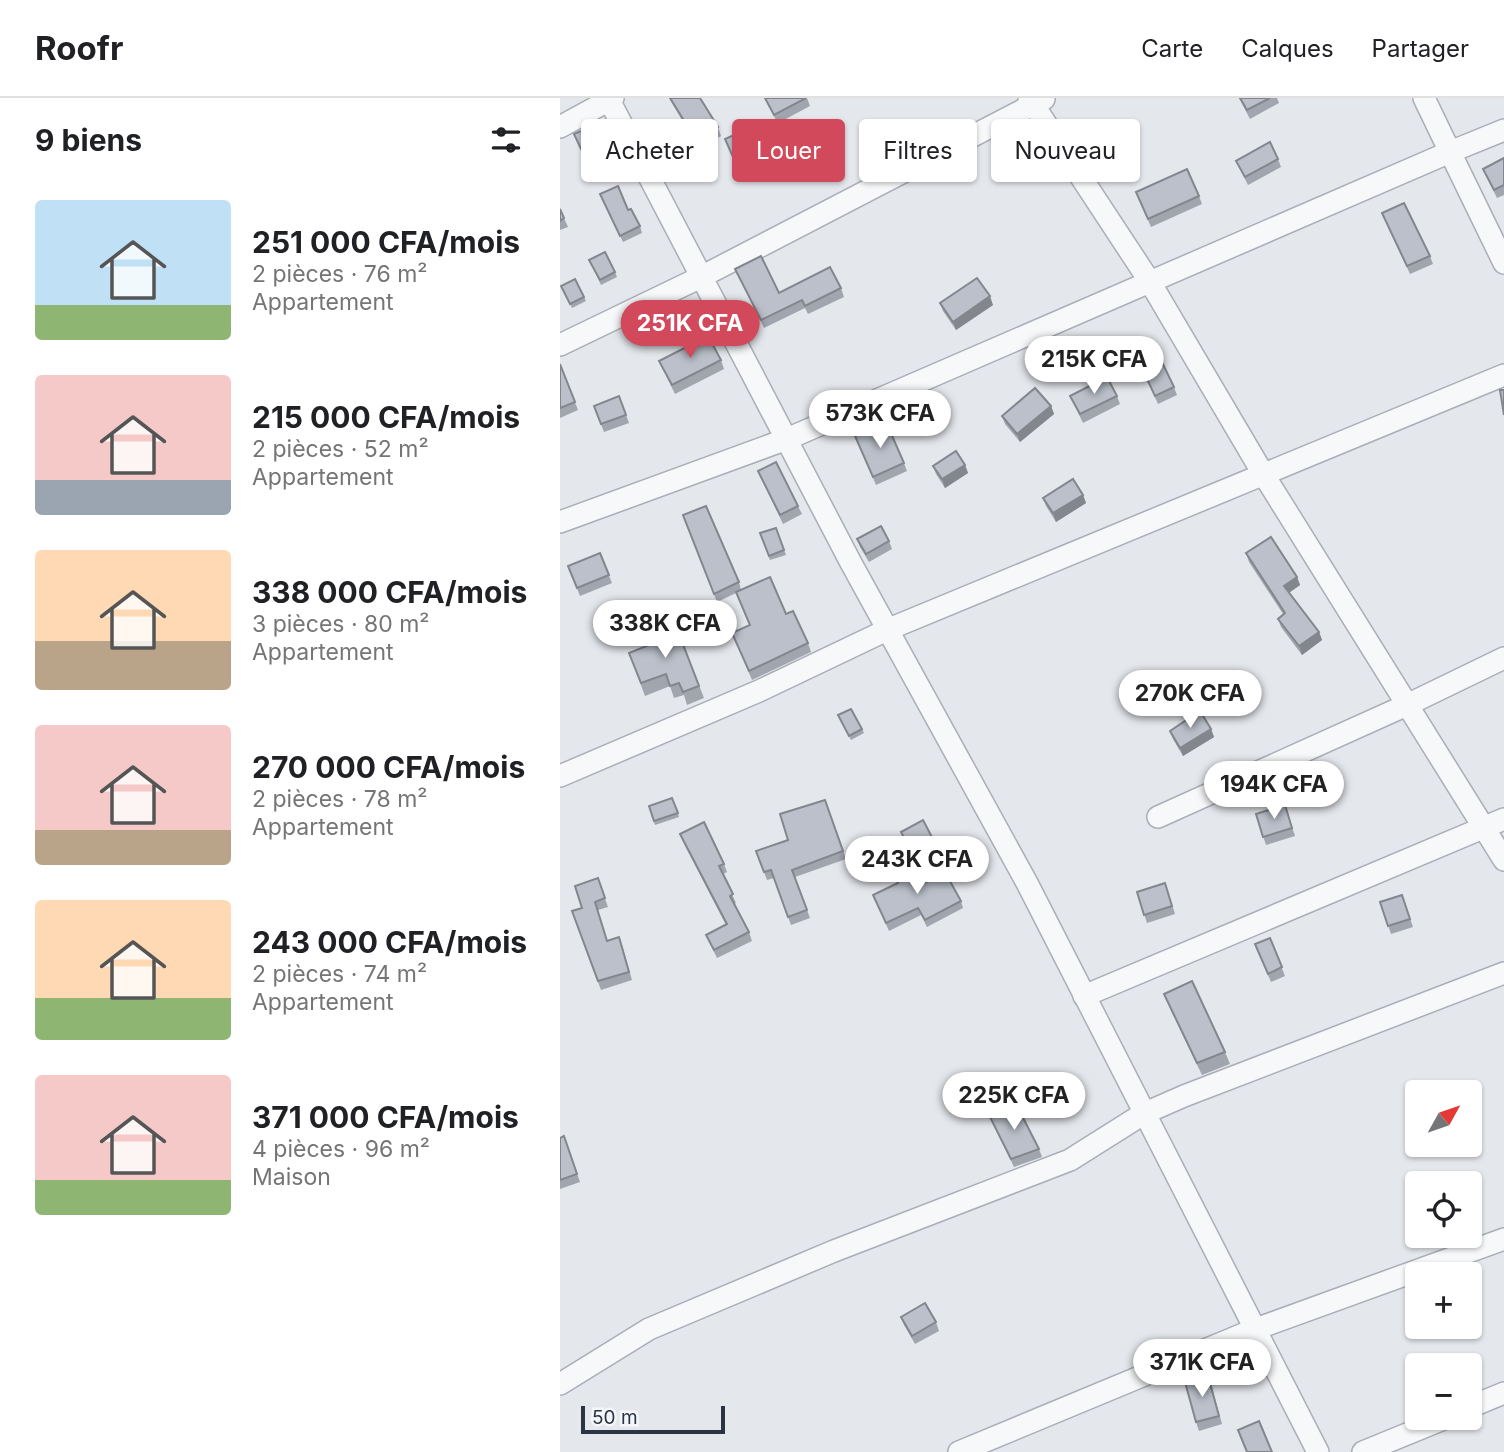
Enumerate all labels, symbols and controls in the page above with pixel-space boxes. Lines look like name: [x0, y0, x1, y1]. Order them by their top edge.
text: Roofr: [35, 28, 123, 68]
text: Carte: [1141, 34, 1203, 63]
text: Calques: [1241, 34, 1334, 63]
text: Partager: [1372, 34, 1469, 63]
chip: Acheter: [581, 119, 718, 182]
chip: Louer: [732, 119, 845, 182]
chip: Filtres: [859, 119, 977, 182]
chip: Nouveau: [991, 119, 1140, 182]
icon: filters: [487, 121, 525, 159]
text: 9 biens: [35, 122, 142, 158]
text: 251 000 CFA/mois: [252, 224, 520, 260]
icon: home: [91, 228, 175, 312]
text: 2 pièces · 76 m²: [252, 260, 428, 288]
text: Appartement: [252, 288, 394, 316]
pin: 251K CFA: [618, 300, 762, 360]
text: 251K CFA: [637, 309, 743, 337]
pin: 215K CFA: [1022, 336, 1166, 396]
text: 215K CFA: [1041, 345, 1147, 373]
pin: 573K CFA: [808, 390, 952, 450]
text: 215 000 CFA/mois: [252, 399, 520, 435]
text: 573K CFA: [825, 399, 935, 427]
icon: home: [91, 403, 175, 487]
text: 2 pièces · 52 m²: [252, 435, 429, 463]
text: Appartement: [252, 463, 394, 491]
text: 338 000 CFA/mois: [252, 574, 527, 610]
icon: home: [91, 578, 175, 662]
pin: 338K CFA: [593, 601, 737, 660]
text: 338K CFA: [609, 609, 721, 637]
text: 3 pièces · 80 m²: [252, 610, 430, 638]
text: Appartement: [252, 638, 394, 666]
pin: 270K CFA: [1118, 670, 1262, 730]
text: 270K CFA: [1135, 679, 1245, 707]
text: 270 000 CFA/mois: [252, 749, 525, 785]
icon: home: [91, 753, 175, 837]
pin: 194K CFA: [1202, 762, 1346, 821]
text: 194K CFA: [1220, 770, 1328, 798]
text: 2 pièces · 78 m²: [252, 785, 428, 813]
text: Appartement: [252, 813, 394, 841]
pin: 243K CFA: [845, 836, 989, 896]
text: 243K CFA: [861, 845, 973, 873]
text: 243 000 CFA/mois: [252, 924, 527, 960]
icon: home: [91, 928, 175, 1012]
text: 2 pièces · 74 m²: [252, 960, 427, 988]
text: Appartement: [252, 988, 394, 1016]
pin: 225K CFA: [942, 1072, 1086, 1132]
north arrow: [1405, 1080, 1482, 1157]
map controls: [1405, 1080, 1482, 1430]
text: 225K CFA: [958, 1081, 1070, 1109]
text: 371 000 CFA/mois: [252, 1099, 519, 1135]
icon: home: [91, 1103, 175, 1187]
text: 4 pièces · 96 m²: [252, 1135, 430, 1163]
text: Maison: [252, 1163, 331, 1191]
button: locate: [1405, 1171, 1482, 1248]
button: +: [1405, 1262, 1482, 1339]
pin: 371K CFA: [1130, 1340, 1274, 1399]
text: 371K CFA: [1149, 1348, 1255, 1376]
button: −: [1405, 1353, 1482, 1430]
scale bar: [581, 1403, 724, 1435]
text: 50 m: [592, 1406, 638, 1429]

